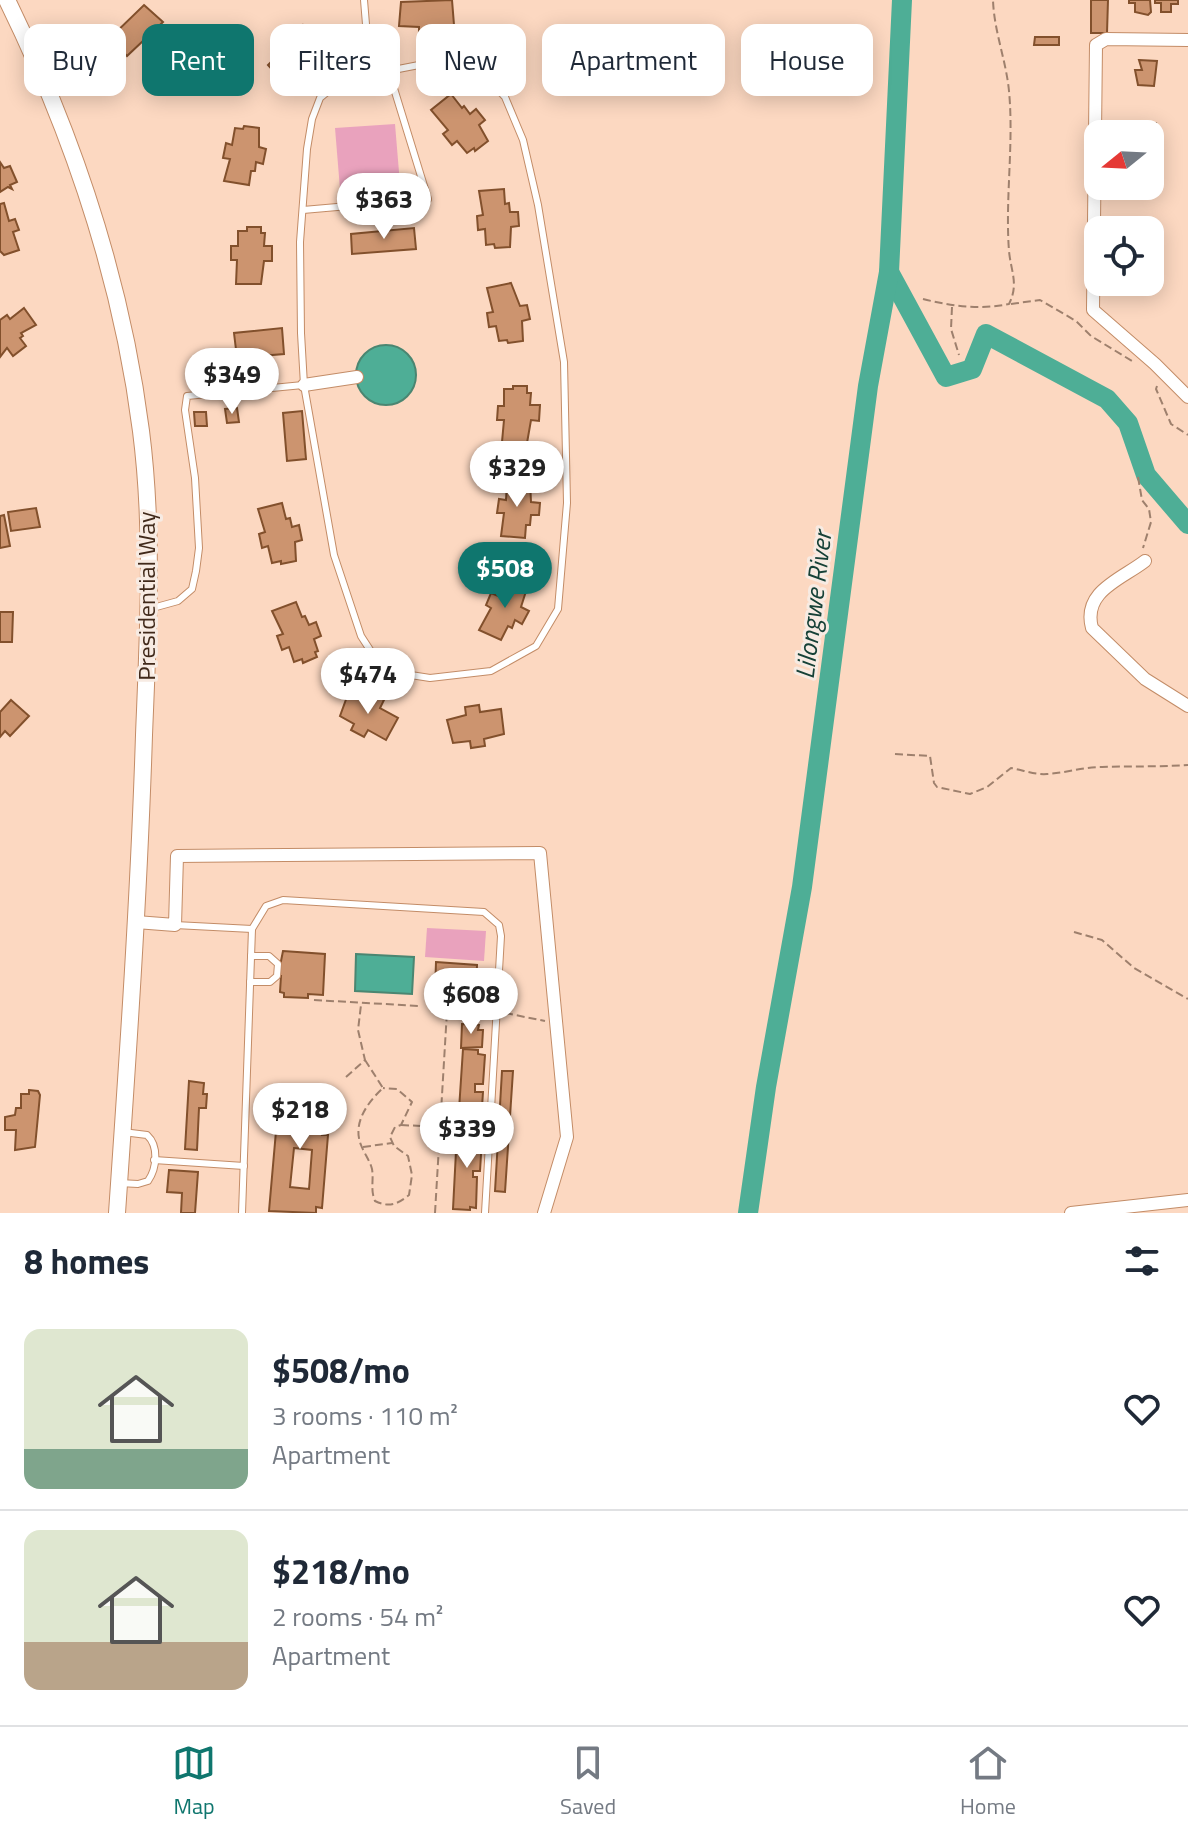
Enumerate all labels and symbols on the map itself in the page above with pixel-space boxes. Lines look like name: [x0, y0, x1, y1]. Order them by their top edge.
north arrow: [1084, 120, 1164, 200]
pin: $363: [337, 173, 431, 241]
pin: $349: [185, 348, 279, 416]
pin: $329: [470, 441, 564, 509]
street label: Presidential Way: [128, 511, 164, 681]
water label: Lilongwe River: [785, 526, 842, 681]
pin: $508: [458, 542, 552, 610]
pin: $474: [321, 648, 415, 716]
pin: $608: [424, 968, 518, 1036]
pin: $218: [253, 1083, 347, 1151]
pin: $339: [420, 1102, 514, 1170]

